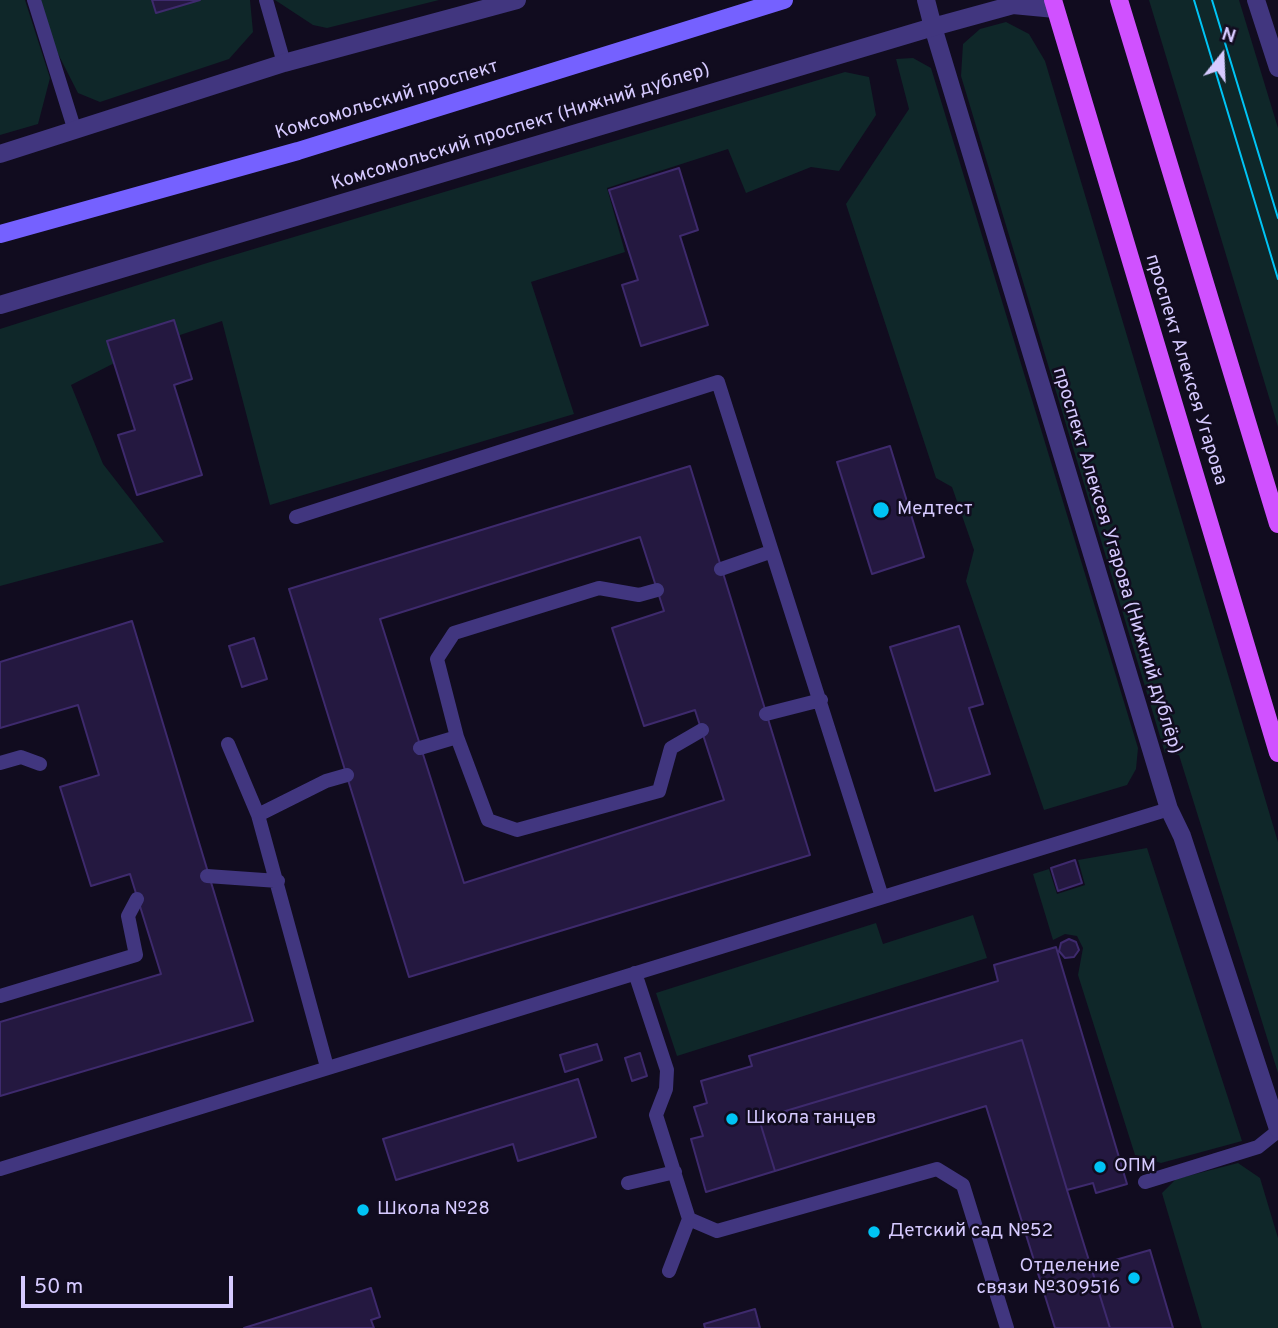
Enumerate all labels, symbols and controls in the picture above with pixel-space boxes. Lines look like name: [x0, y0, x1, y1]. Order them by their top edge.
north arrow: [1187, 21, 1257, 91]
text: N: [1218, 23, 1239, 50]
street label: Комсомольский проспект: [273, 56, 501, 146]
street label: Комсомольский проспект (Нижний дублер): [329, 59, 713, 197]
street label: проспект Алексея Угарова: [1139, 252, 1231, 488]
street label: проспект Алексея Угарова (Нижний дублёр): [1046, 365, 1186, 757]
place label: Медтест: [897, 499, 973, 521]
marker: Медтест: [871, 500, 891, 520]
place label: Школа танцев: [746, 1108, 876, 1130]
marker: Школа танцев: [724, 1111, 740, 1127]
place label: ОПМ: [1114, 1156, 1156, 1178]
marker: ОПМ: [1092, 1159, 1108, 1175]
place label: Школа №28: [377, 1199, 490, 1221]
marker: Школа №28: [355, 1202, 371, 1218]
place label: Детский сад №52: [888, 1221, 1053, 1243]
marker: Детский сад №52: [866, 1224, 882, 1240]
place label: Отделение связи №309516: [977, 1256, 1120, 1300]
scale bar: [24, 1262, 236, 1306]
marker: Отделение связи №309516: [1126, 1270, 1142, 1286]
text: 50 m: [34, 1274, 83, 1301]

